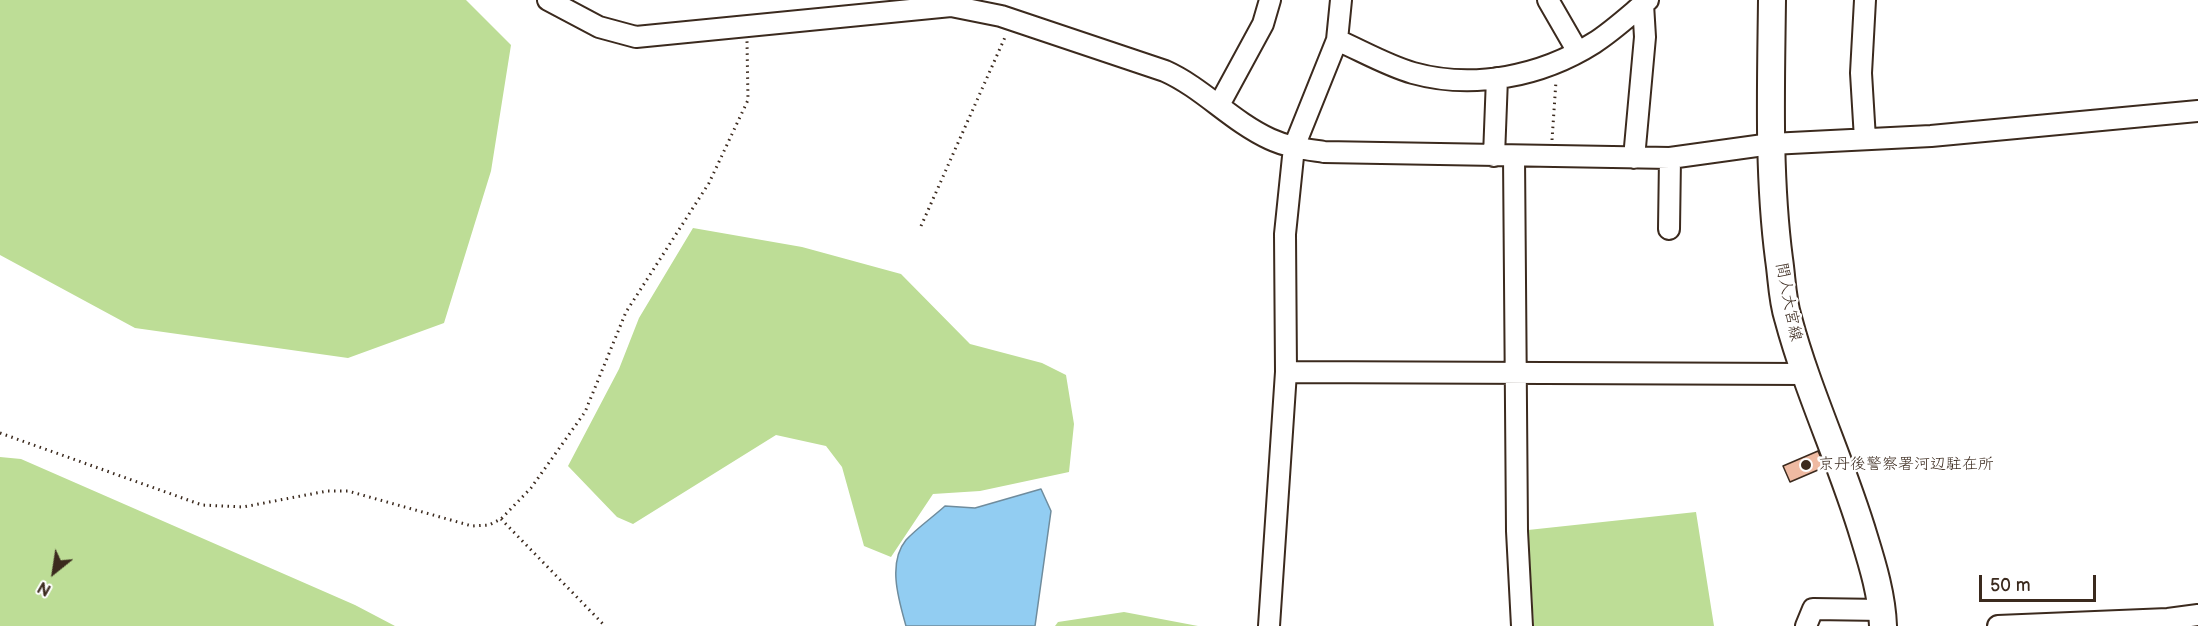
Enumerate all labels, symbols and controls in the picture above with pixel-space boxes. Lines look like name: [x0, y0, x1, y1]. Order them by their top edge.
street label: 間人大宮線: [1771, 261, 1805, 343]
place label: 京丹後警察署河辺駐在所: [1818, 455, 1994, 475]
marker: 京丹後警察署河辺駐在所: [1799, 458, 1813, 472]
north arrow: [24, 542, 84, 602]
scale bar: [1982, 563, 2099, 601]
text: 50 m: [1990, 575, 2031, 596]
text: N: [35, 577, 55, 599]

